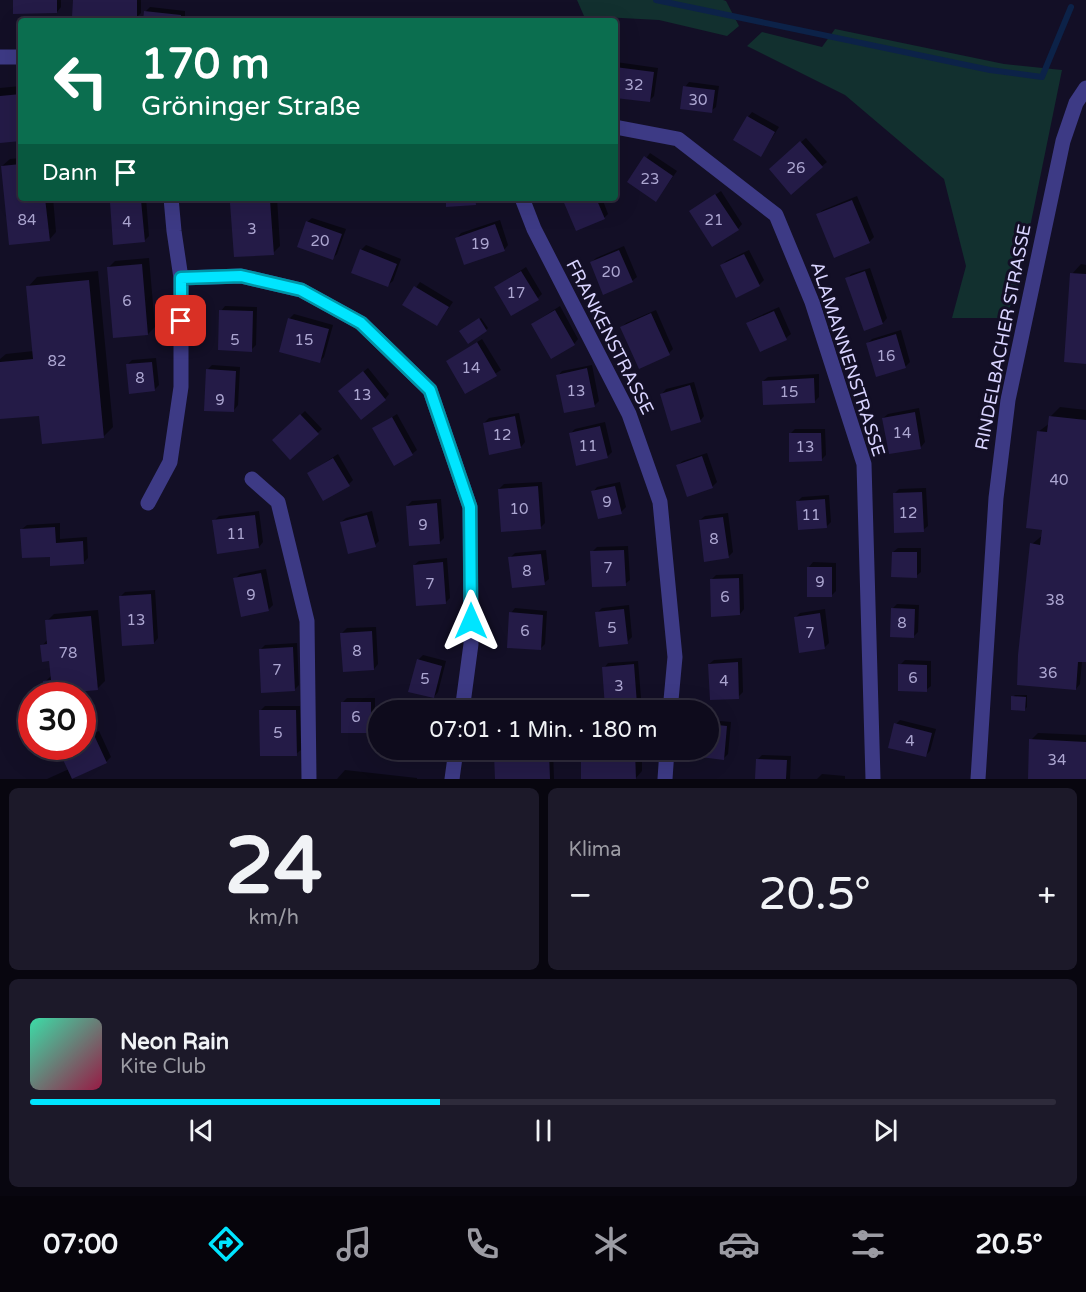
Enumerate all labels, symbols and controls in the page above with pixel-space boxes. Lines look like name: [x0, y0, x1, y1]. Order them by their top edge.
text: 170 m: [141, 39, 270, 90]
icon: left: [42, 42, 120, 120]
house number: 32: [625, 76, 643, 94]
text: Gröninger Straße: [141, 90, 361, 123]
house number: 30: [689, 91, 707, 109]
icon: arrive: [109, 156, 142, 189]
house number: 26: [787, 159, 805, 177]
text: Dann: [42, 160, 97, 186]
house number: 23: [641, 170, 659, 188]
house number: 84: [18, 211, 36, 229]
house number: 21: [705, 211, 723, 229]
house number: 4: [122, 213, 132, 231]
house number: 3: [247, 220, 257, 238]
street label: RINDELBACHER STRASSE: [970, 222, 1036, 452]
house number: 20: [311, 232, 329, 250]
house number: 19: [471, 235, 489, 253]
street label: FRANKENSTRASSE: [561, 256, 659, 418]
street label: ALAMANNENSTRASSE: [806, 259, 890, 459]
house number: 20: [602, 263, 620, 281]
house number: 17: [507, 284, 525, 302]
house number: 6: [122, 292, 132, 310]
pin: [155, 295, 206, 346]
icon: arrive: [164, 304, 197, 337]
house number: 5: [230, 331, 240, 349]
house number: 15: [295, 331, 313, 349]
house number: 16: [877, 347, 895, 365]
house number: 82: [48, 352, 66, 370]
house number: 14: [462, 359, 480, 377]
house number: 8: [135, 369, 145, 387]
house number: 13: [567, 382, 585, 400]
house number: 15: [780, 383, 798, 401]
house number: 13: [353, 386, 371, 404]
house number: 9: [215, 391, 225, 409]
house number: 14: [893, 424, 911, 442]
house number: 12: [493, 426, 511, 444]
house number: 11: [579, 437, 597, 455]
house number: 13: [796, 438, 814, 456]
house number: 40: [1050, 471, 1068, 489]
house number: 9: [602, 493, 612, 511]
house number: 10: [510, 500, 528, 518]
house number: 12: [899, 504, 917, 522]
house number: 11: [802, 506, 820, 524]
house number: 9: [418, 516, 428, 534]
house number: 11: [227, 525, 245, 543]
house number: 8: [709, 530, 719, 548]
house number: 7: [603, 559, 613, 577]
house number: 8: [522, 562, 532, 580]
house number: 9: [815, 573, 825, 591]
house number: 7: [425, 575, 435, 593]
house number: 9: [246, 586, 256, 604]
house number: 6: [720, 588, 730, 606]
position arrow: [439, 589, 503, 653]
house number: 38: [1046, 591, 1064, 609]
house number: 13: [127, 611, 145, 629]
house number: 8: [897, 614, 907, 632]
house number: 5: [607, 619, 617, 637]
house number: 6: [520, 622, 530, 640]
house number: 7: [805, 624, 815, 642]
house number: 8: [352, 642, 362, 660]
house number: 78: [59, 644, 77, 662]
house number: 7: [272, 661, 282, 679]
house number: 36: [1039, 664, 1057, 682]
house number: 6: [908, 669, 918, 687]
house number: 5: [420, 670, 430, 688]
house number: 4: [719, 672, 729, 690]
house number: 3: [614, 677, 624, 695]
speed limit sign: 30: [18, 682, 96, 760]
house number: 6: [351, 708, 361, 726]
text: 07:01 · 1 Min. · 180 m: [430, 717, 657, 743]
house number: 5: [273, 724, 283, 742]
house number: 4: [905, 732, 915, 750]
house number: 34: [1048, 751, 1066, 769]
text: 24: [225, 820, 323, 914]
text: Klima: [569, 838, 621, 862]
text: 20.5°: [758, 868, 871, 922]
text: −: [569, 876, 592, 915]
text: +: [1037, 876, 1056, 915]
text: km/h: [249, 906, 299, 930]
text: Neon Rain: [120, 1029, 229, 1055]
text: Kite Club: [120, 1055, 206, 1079]
icon: previous: [185, 1114, 218, 1147]
icon: pause: [527, 1114, 560, 1147]
icon: next: [869, 1114, 902, 1147]
icon: directions: [205, 1223, 247, 1265]
icon: music: [333, 1223, 375, 1265]
icon: phone: [461, 1223, 503, 1265]
icon: climate: [590, 1223, 632, 1265]
icon: car: [718, 1223, 760, 1265]
icon: filters: [847, 1223, 889, 1265]
text: 07:00: [43, 1228, 118, 1261]
text: 20.5°: [975, 1228, 1043, 1261]

